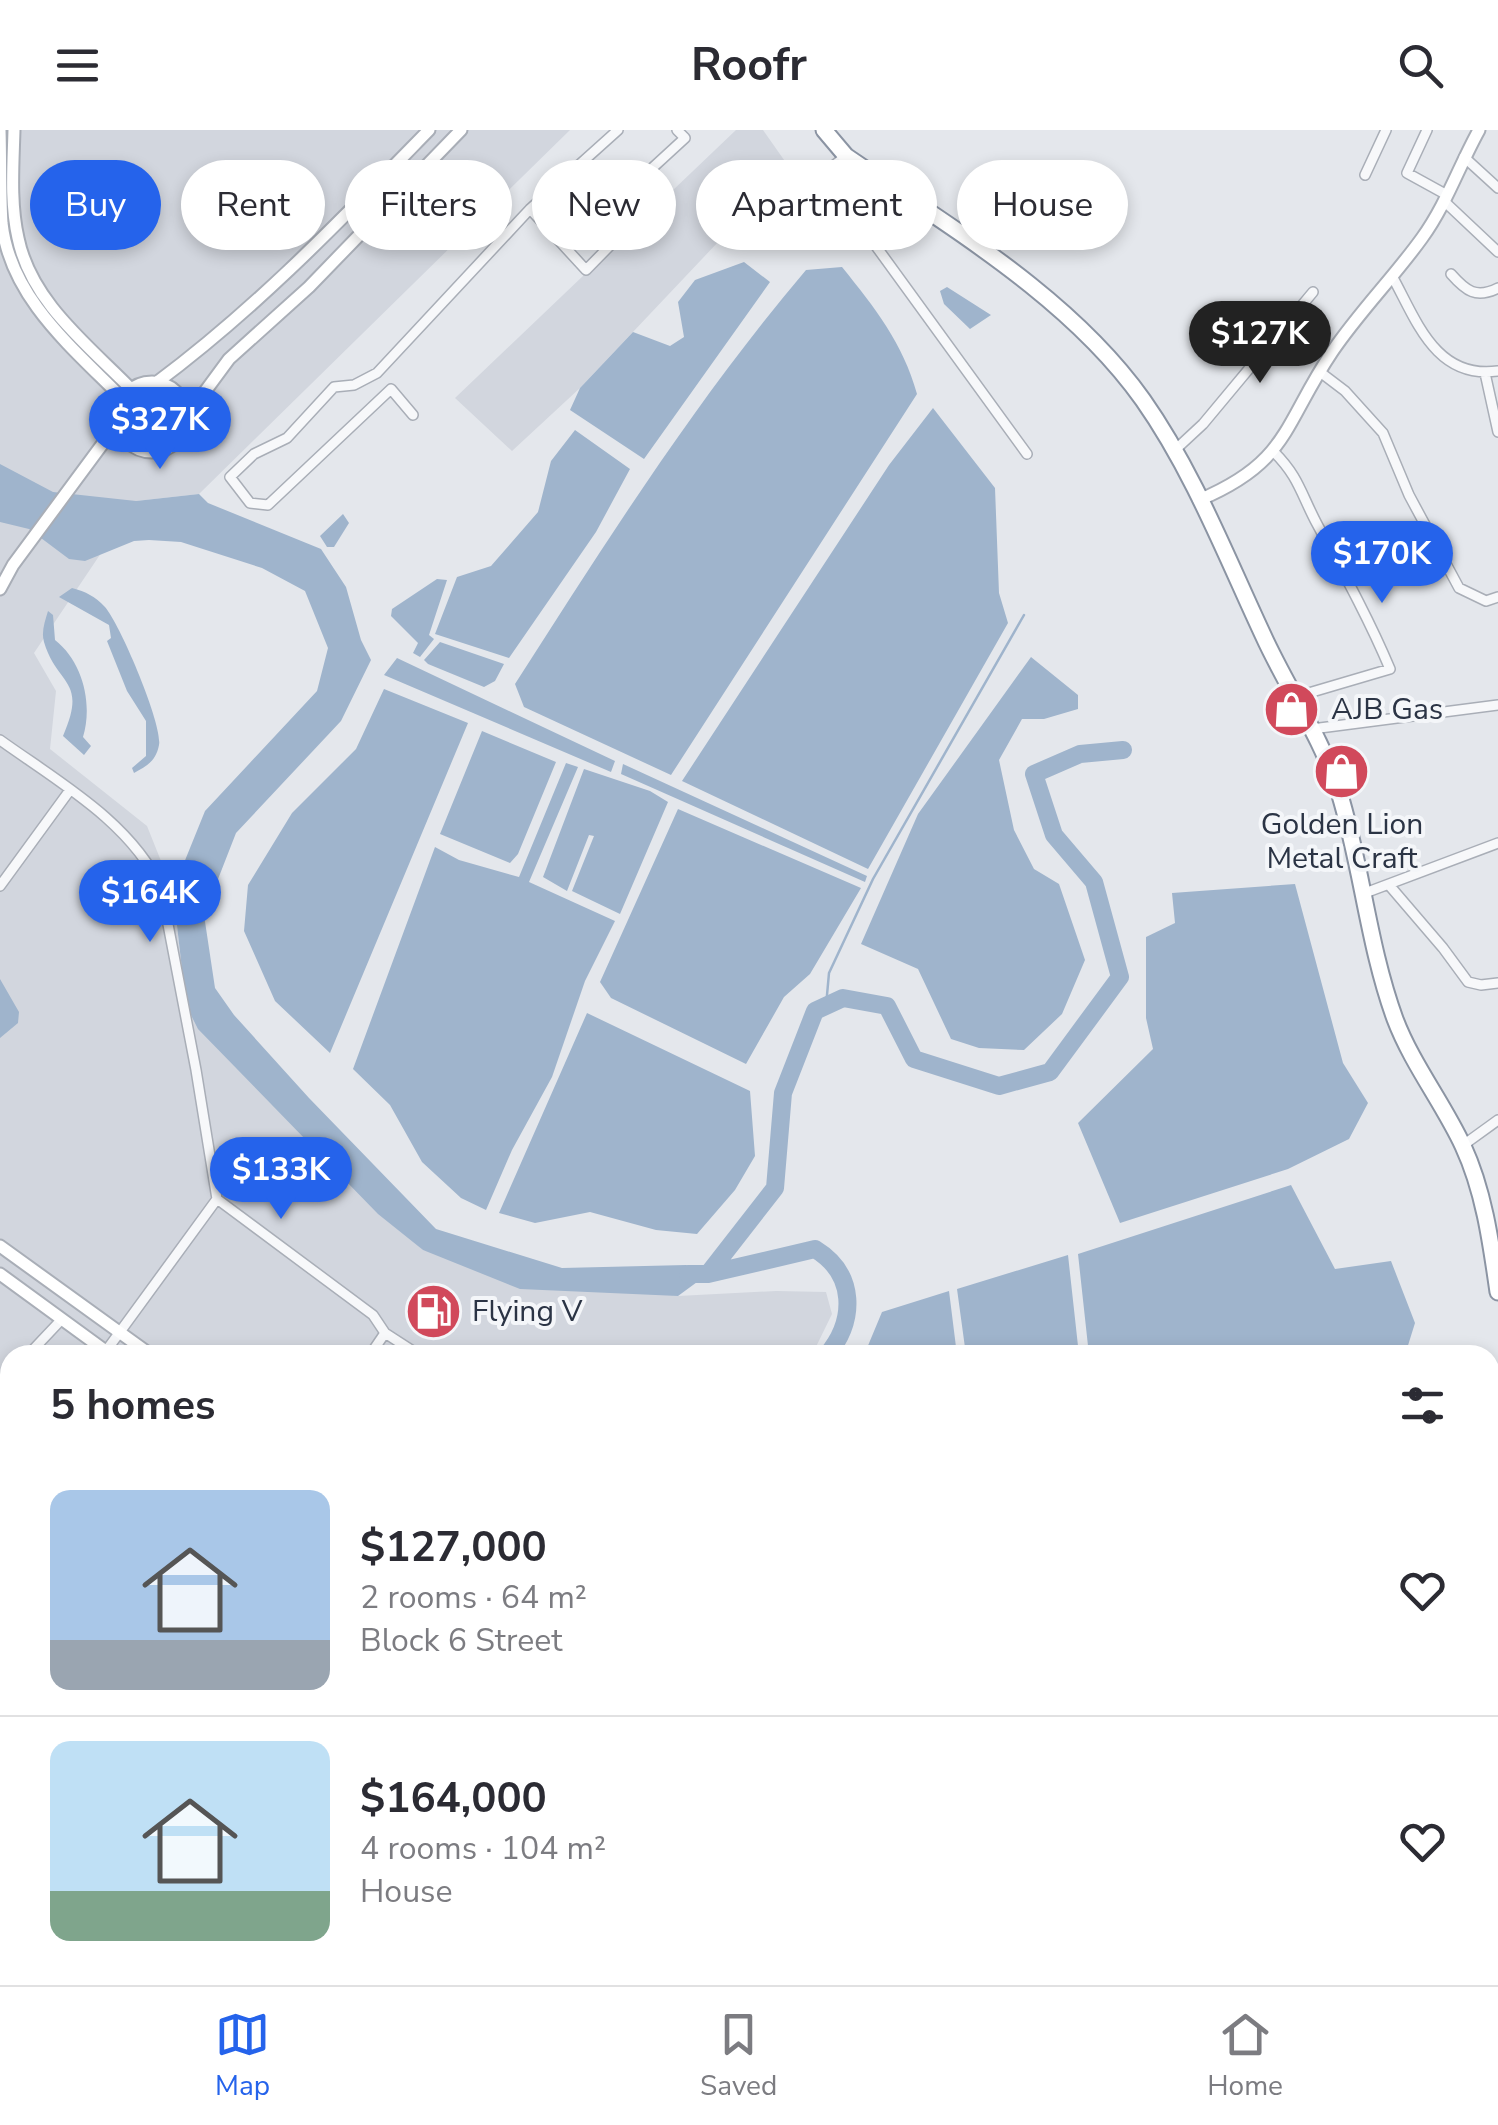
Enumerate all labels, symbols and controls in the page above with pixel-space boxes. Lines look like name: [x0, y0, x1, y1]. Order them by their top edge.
text: Roofr: [691, 35, 807, 96]
icon: menu: [50, 38, 105, 93]
icon: search: [1393, 38, 1448, 93]
chip: Buy: [30, 160, 161, 250]
chip: Rent: [181, 160, 325, 250]
chip: Filters: [345, 160, 512, 250]
chip: New: [532, 160, 676, 250]
chip: Apartment: [696, 160, 937, 250]
chip: House: [957, 160, 1128, 250]
pin: $127K: [1190, 301, 1330, 386]
text: $127K: [1211, 312, 1309, 355]
pin: $327K: [90, 387, 230, 472]
text: $327K: [111, 398, 209, 441]
pin: $170K: [1312, 521, 1452, 606]
text: $170K: [1333, 532, 1431, 575]
shop icon: AJB Gas: [1262, 679, 1322, 739]
place label: AJB Gas: [1331, 689, 1443, 730]
shop icon: Golden Lion Metal Craft: [1312, 741, 1372, 801]
place label: Golden Lion Metal Craft: [1261, 804, 1423, 879]
pin: $164K: [80, 860, 220, 945]
text: $164K: [101, 871, 199, 914]
pin: $133K: [211, 1137, 351, 1222]
text: $133K: [232, 1148, 330, 1191]
fuel station icon: Flying V: [403, 1281, 463, 1341]
place label: Flying V: [472, 1291, 583, 1332]
text: 5 homes: [50, 1377, 215, 1434]
icon: filters: [1395, 1378, 1450, 1433]
text: $127,000: [360, 1519, 547, 1576]
icon: home: [130, 1530, 250, 1650]
icon: heart: [1395, 1563, 1450, 1618]
text: 2 rooms · 64 m²: [360, 1576, 587, 1619]
text: Block 6 Street: [360, 1619, 563, 1662]
text: $164,000: [360, 1770, 547, 1827]
icon: home: [130, 1781, 250, 1901]
icon: heart: [1395, 1814, 1450, 1869]
text: 4 rooms · 104 m²: [360, 1827, 606, 1870]
text: House: [360, 1870, 453, 1913]
tab: Map: [215, 2007, 270, 2105]
tab: Saved: [700, 2007, 777, 2105]
tab: Home: [1207, 2007, 1283, 2105]

